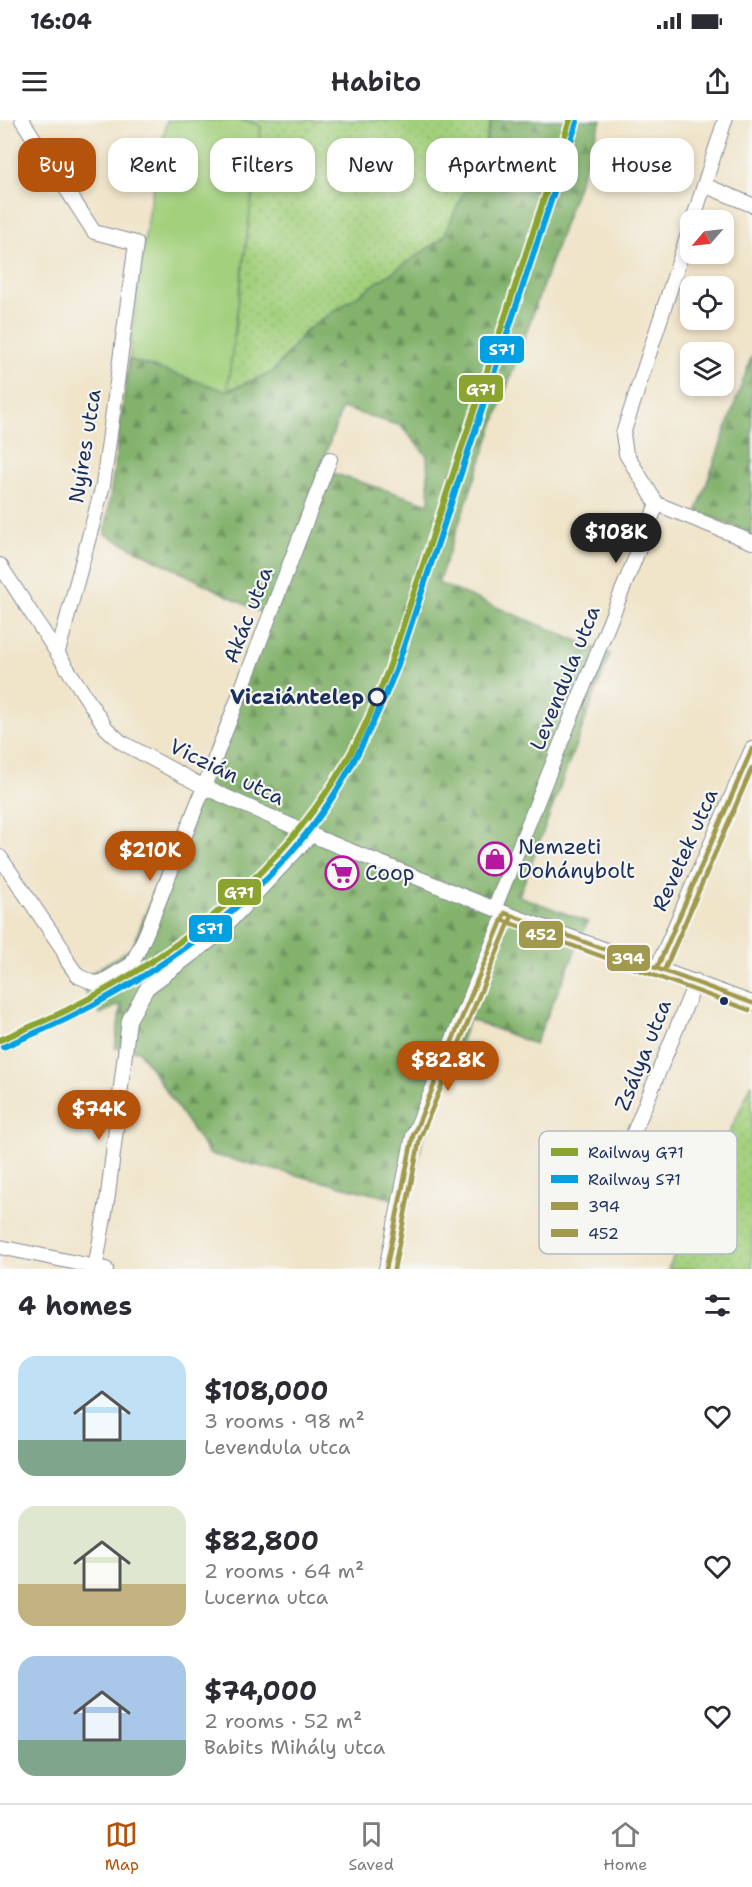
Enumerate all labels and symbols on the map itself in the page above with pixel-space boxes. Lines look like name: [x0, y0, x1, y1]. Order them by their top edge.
north arrow: [680, 210, 734, 264]
line badge: S71: [479, 335, 525, 364]
text: S71: [489, 339, 515, 360]
line badge: G71: [458, 374, 504, 403]
text: G71: [466, 379, 496, 400]
street label: Nyíres utca: [62, 387, 108, 505]
pin: $108K: [574, 513, 658, 564]
street label: Akác utca: [217, 563, 279, 667]
street label: Levendula utca: [523, 602, 607, 754]
place label: Vicziántelep: [230, 683, 364, 711]
marker: Vicziántelep: [368, 688, 386, 706]
street label: Viczián utca: [165, 732, 289, 812]
street label: Revetek utca: [645, 784, 725, 916]
pin: $210K: [108, 831, 192, 882]
place label: Nemzeti Dohánybolt: [518, 833, 635, 885]
shop icon: Nemzeti Dohánybolt: [477, 841, 513, 877]
supermarket icon: Coop: [324, 855, 360, 891]
place label: Coop: [365, 859, 415, 887]
line badge: G71: [217, 878, 262, 906]
text: G71: [224, 882, 254, 903]
line badge: S71: [188, 914, 233, 943]
text: S71: [197, 918, 223, 939]
line badge: 452: [518, 920, 564, 949]
text: 452: [525, 924, 557, 945]
line badge: 394: [606, 944, 651, 972]
text: 394: [612, 948, 644, 969]
street label: Zsálya utca: [608, 995, 678, 1115]
unlabelled marker: [718, 995, 730, 1007]
pin: $82.8K: [399, 1041, 497, 1092]
pin: $74K: [63, 1090, 135, 1141]
legend: [539, 1131, 737, 1254]
text: Railway G71: [588, 1142, 684, 1163]
text: Railway S71: [588, 1169, 681, 1190]
text: 394: [588, 1196, 620, 1217]
text: 452: [588, 1223, 619, 1244]

